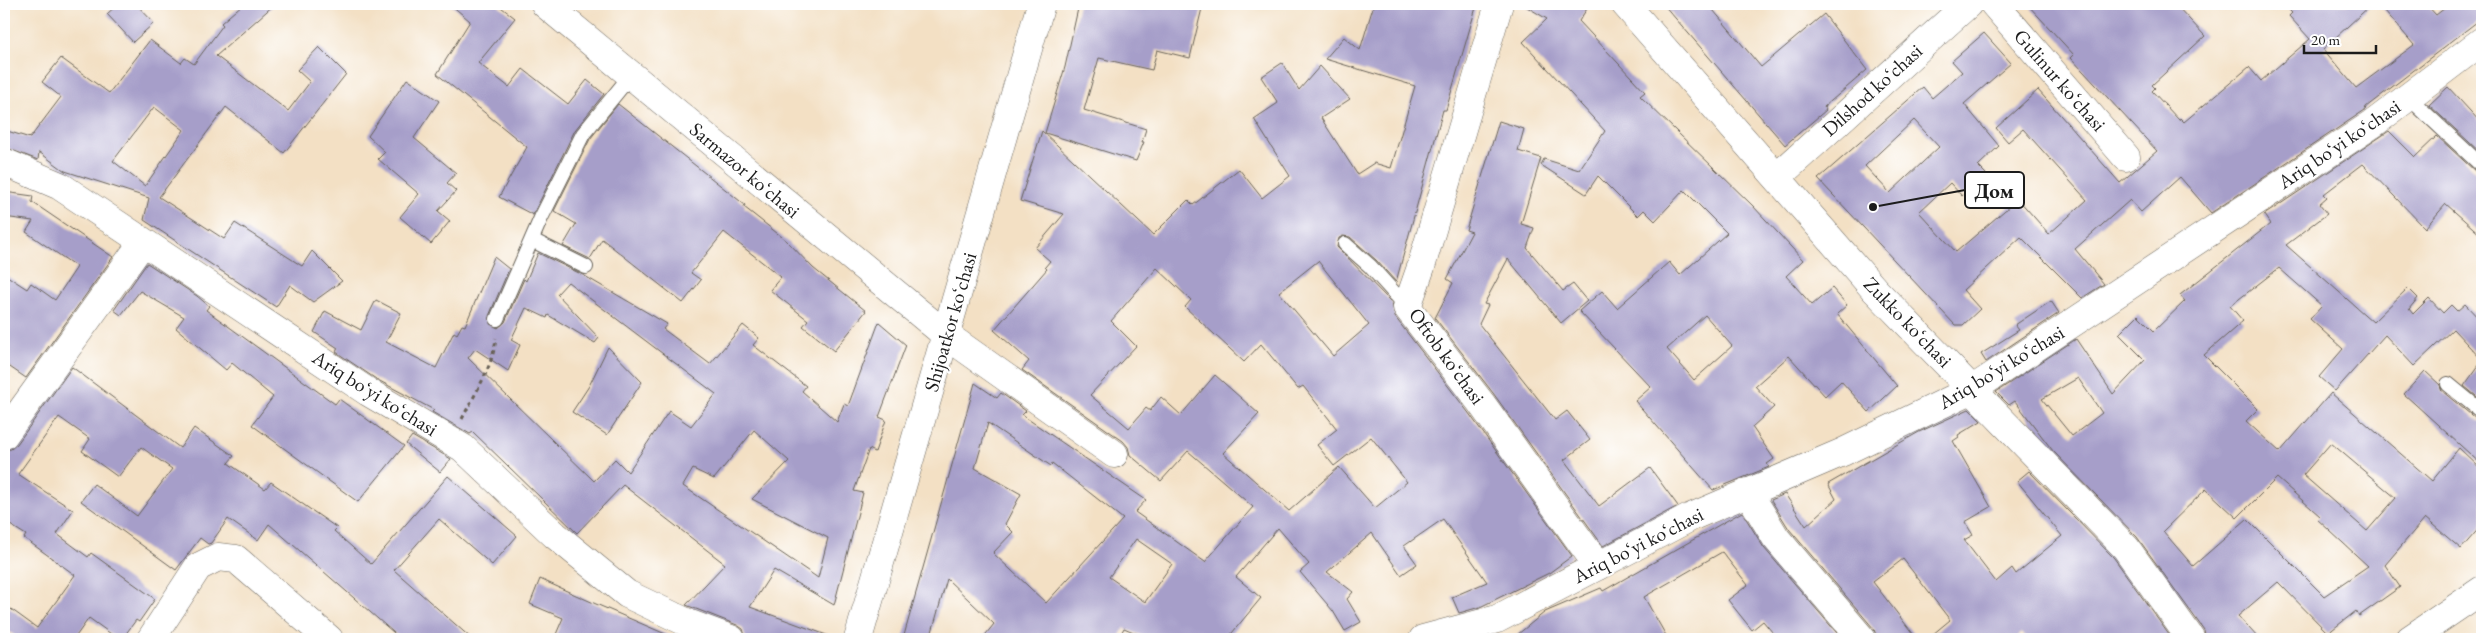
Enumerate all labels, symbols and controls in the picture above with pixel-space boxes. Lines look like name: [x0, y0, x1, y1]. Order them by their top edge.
scale bar: [2304, 22, 2376, 54]
street label: Gulinur koʻchasi: [2008, 23, 2112, 137]
text: 20 m: [2311, 30, 2340, 49]
street label: Dilshod koʻchasi: [1816, 38, 1928, 142]
street label: Ariq boʻyi koʻchasi: [2272, 93, 2406, 195]
street label: Sarmazor koʻchasi: [684, 116, 806, 224]
callout: Дом: [1965, 172, 2024, 208]
text: Дом: [1974, 177, 2014, 204]
street label: Shijoatkor koʻchasi: [918, 249, 982, 395]
street label: Zukko koʻchasi: [1858, 271, 1958, 373]
street label: Oftob koʻchasi: [1403, 303, 1491, 409]
street label: Ariq boʻyi koʻchasi: [1932, 319, 2069, 415]
street label: Ariq boʻyi koʻchasi: [307, 344, 443, 442]
street label: Ariq boʻyi koʻchasi: [1568, 501, 1708, 589]

